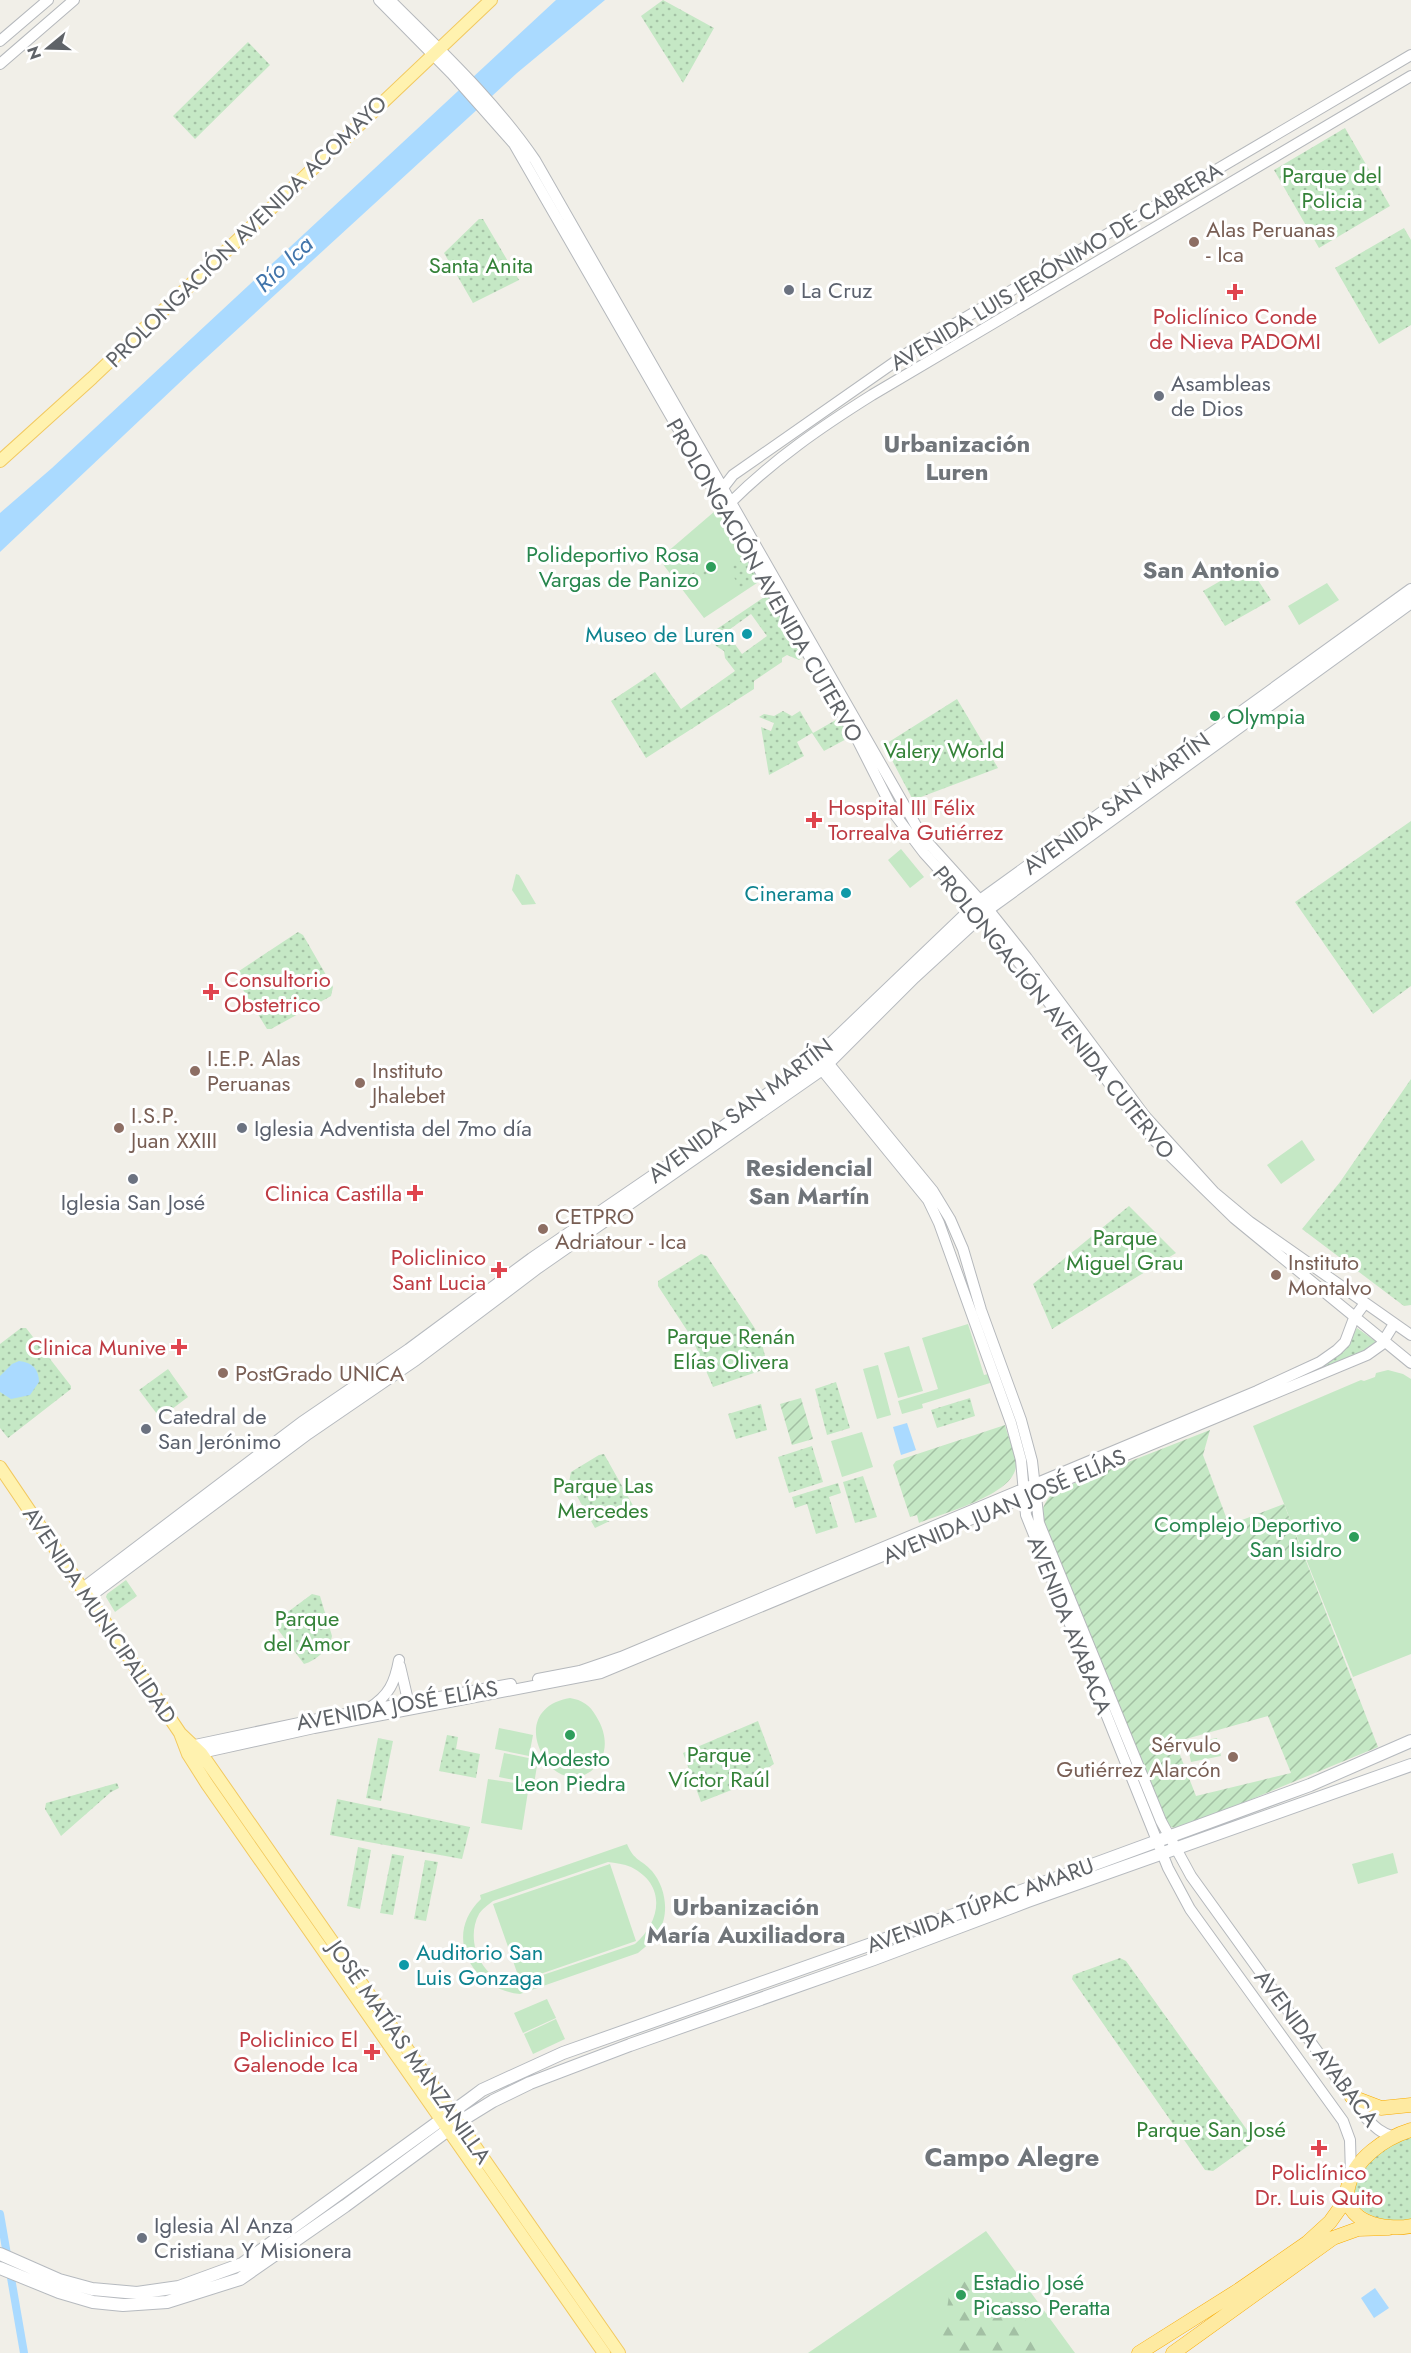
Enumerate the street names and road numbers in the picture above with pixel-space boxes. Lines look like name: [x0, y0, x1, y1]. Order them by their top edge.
street label: PROLONGACIÓN AVENIDA ACOMAYO: [98, 88, 394, 374]
street label: AVENIDA LUIS JERÓNIMO DE CABRERA: [884, 154, 1228, 378]
street label: PROLONGACIÓN AVENIDA CUTERVO: [659, 412, 871, 748]
street label: AVENIDA SAN MARTÍN: [1016, 724, 1216, 882]
street label: PROLONGACIÓN AVENIDA CUTERVO: [925, 859, 1183, 1165]
street label: AVENIDA SAN MARTÍN: [641, 1030, 839, 1190]
street label: AVENIDA JUAN JOSÉ ELÍAS: [877, 1440, 1131, 1572]
street label: AVENIDA MUNICIPALIDAD: [15, 1500, 185, 1730]
street label: AVENIDA AYABACA: [1020, 1531, 1121, 1719]
street label: AVENIDA JOSÉ ELÍAS: [294, 1672, 500, 1738]
street label: AVENIDA TÚPAC AMARU: [862, 1849, 1098, 1961]
street label: JOSÉ MATÍAS MANZANILLA: [319, 1931, 500, 2171]
street label: AVENIDA AYABACA: [1247, 1963, 1387, 2134]

